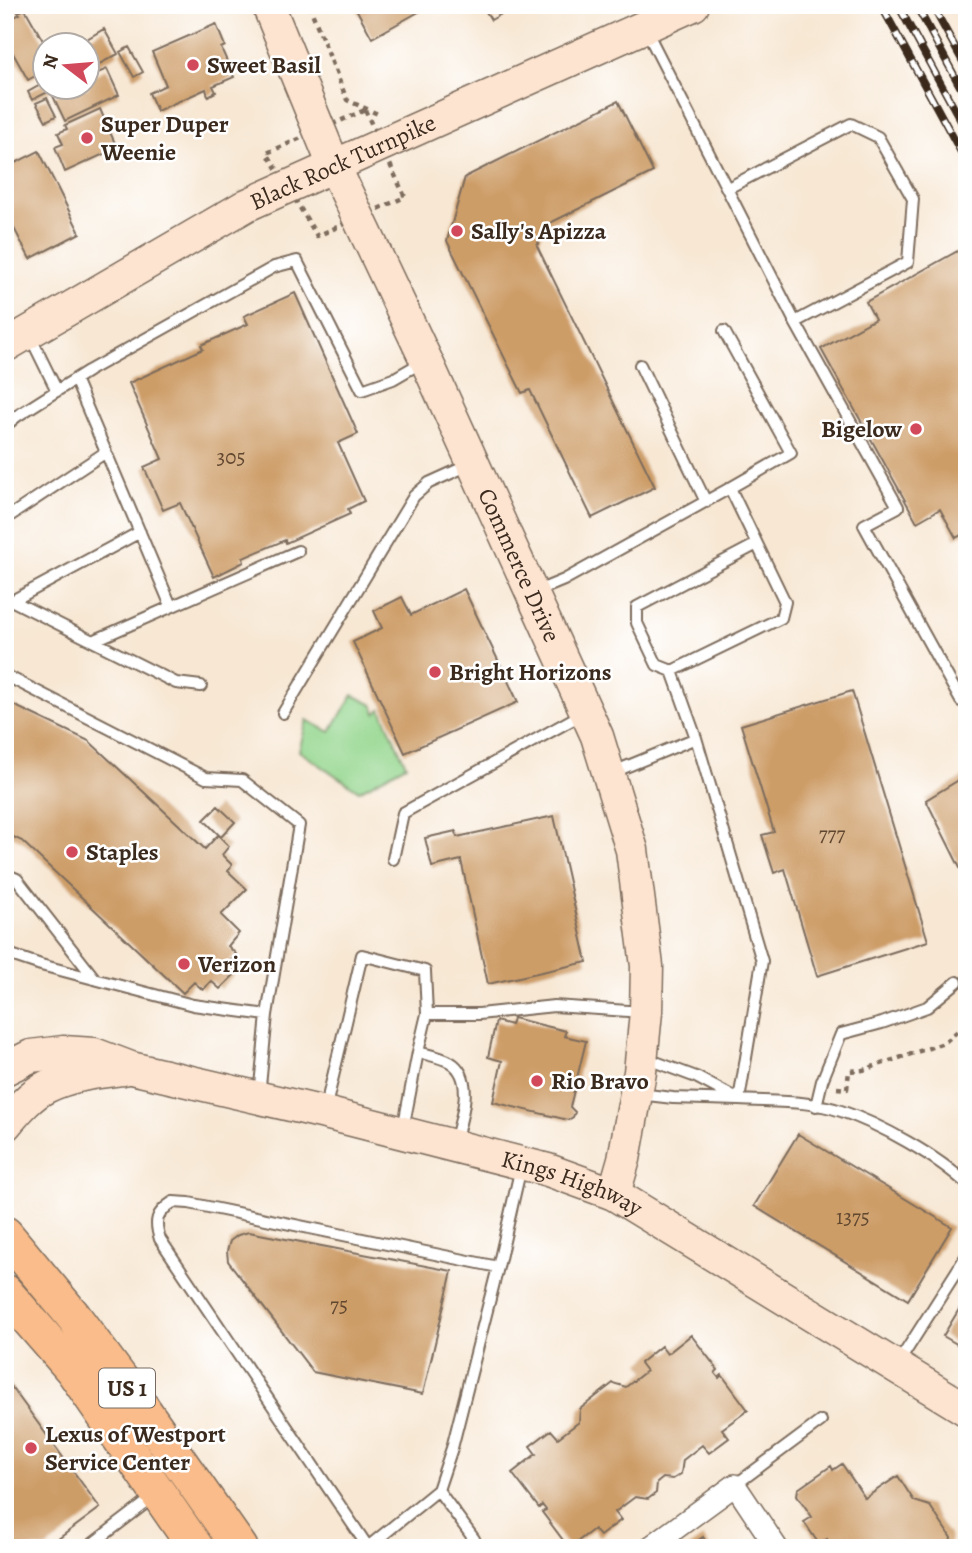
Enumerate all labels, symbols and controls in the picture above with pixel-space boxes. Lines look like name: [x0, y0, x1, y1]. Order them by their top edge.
north arrow: [32, 32, 102, 102]
place label: Sweet Basil: [207, 49, 322, 81]
text: N: [36, 51, 65, 72]
marker: Sweet Basil: [185, 57, 201, 73]
street label: Black Rock Turnpike: [245, 106, 441, 218]
place label: Super Duper Weenie: [100, 108, 229, 168]
marker: Super Duper Weenie: [79, 130, 95, 146]
place label: Sally's Apizza: [471, 215, 607, 247]
marker: Sally's Apizza: [449, 223, 465, 239]
place label: Bigelow: [821, 413, 902, 445]
marker: Bigelow: [908, 421, 924, 437]
house number: 305: [217, 443, 245, 471]
street label: Commerce Drive: [470, 483, 568, 647]
place label: Bright Horizons: [449, 656, 612, 688]
marker: Bright Horizons: [427, 664, 443, 680]
house number: 777: [819, 820, 845, 848]
place label: Staples: [86, 836, 159, 868]
marker: Staples: [64, 844, 80, 860]
place label: Verizon: [197, 948, 277, 980]
marker: Verizon: [176, 956, 192, 972]
place label: Rio Bravo: [551, 1065, 649, 1097]
marker: Rio Bravo: [529, 1073, 545, 1089]
street label: Kings Highway: [498, 1143, 649, 1224]
house number: 1375: [836, 1203, 870, 1231]
house number: 75: [330, 1291, 348, 1319]
road number: US 1: [99, 1368, 155, 1408]
place label: Lexus of Westport Service Center: [45, 1418, 226, 1478]
marker: Lexus of Westport Service Center: [23, 1440, 39, 1456]

